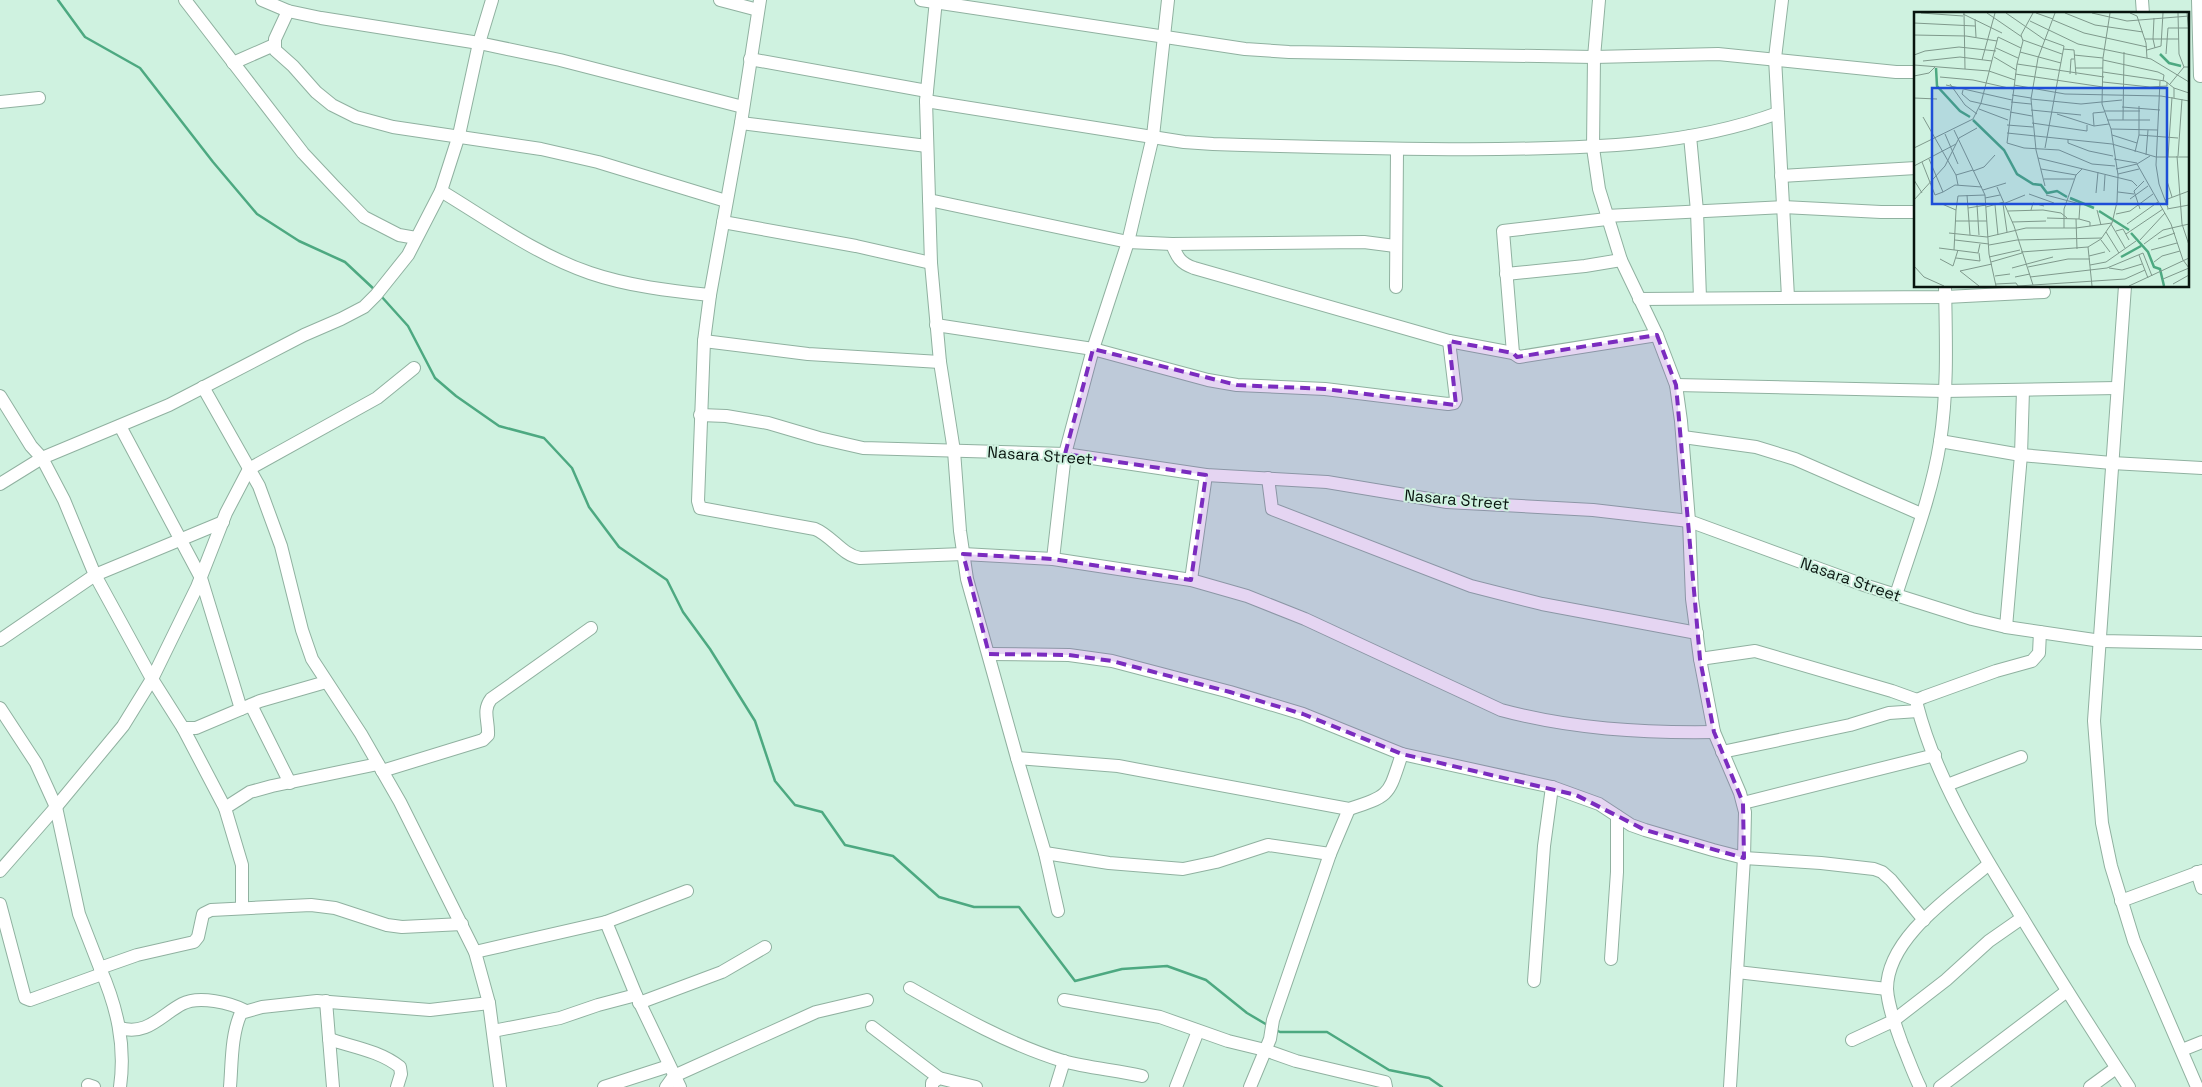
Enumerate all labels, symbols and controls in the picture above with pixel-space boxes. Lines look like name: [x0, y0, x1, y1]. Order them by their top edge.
inset map: [1914, 12, 2190, 288]
street label: Nasara Street: [987, 441, 1093, 470]
street label: Nasara Street: [1404, 484, 1510, 515]
street label: Nasara Street: [1798, 552, 1904, 607]

